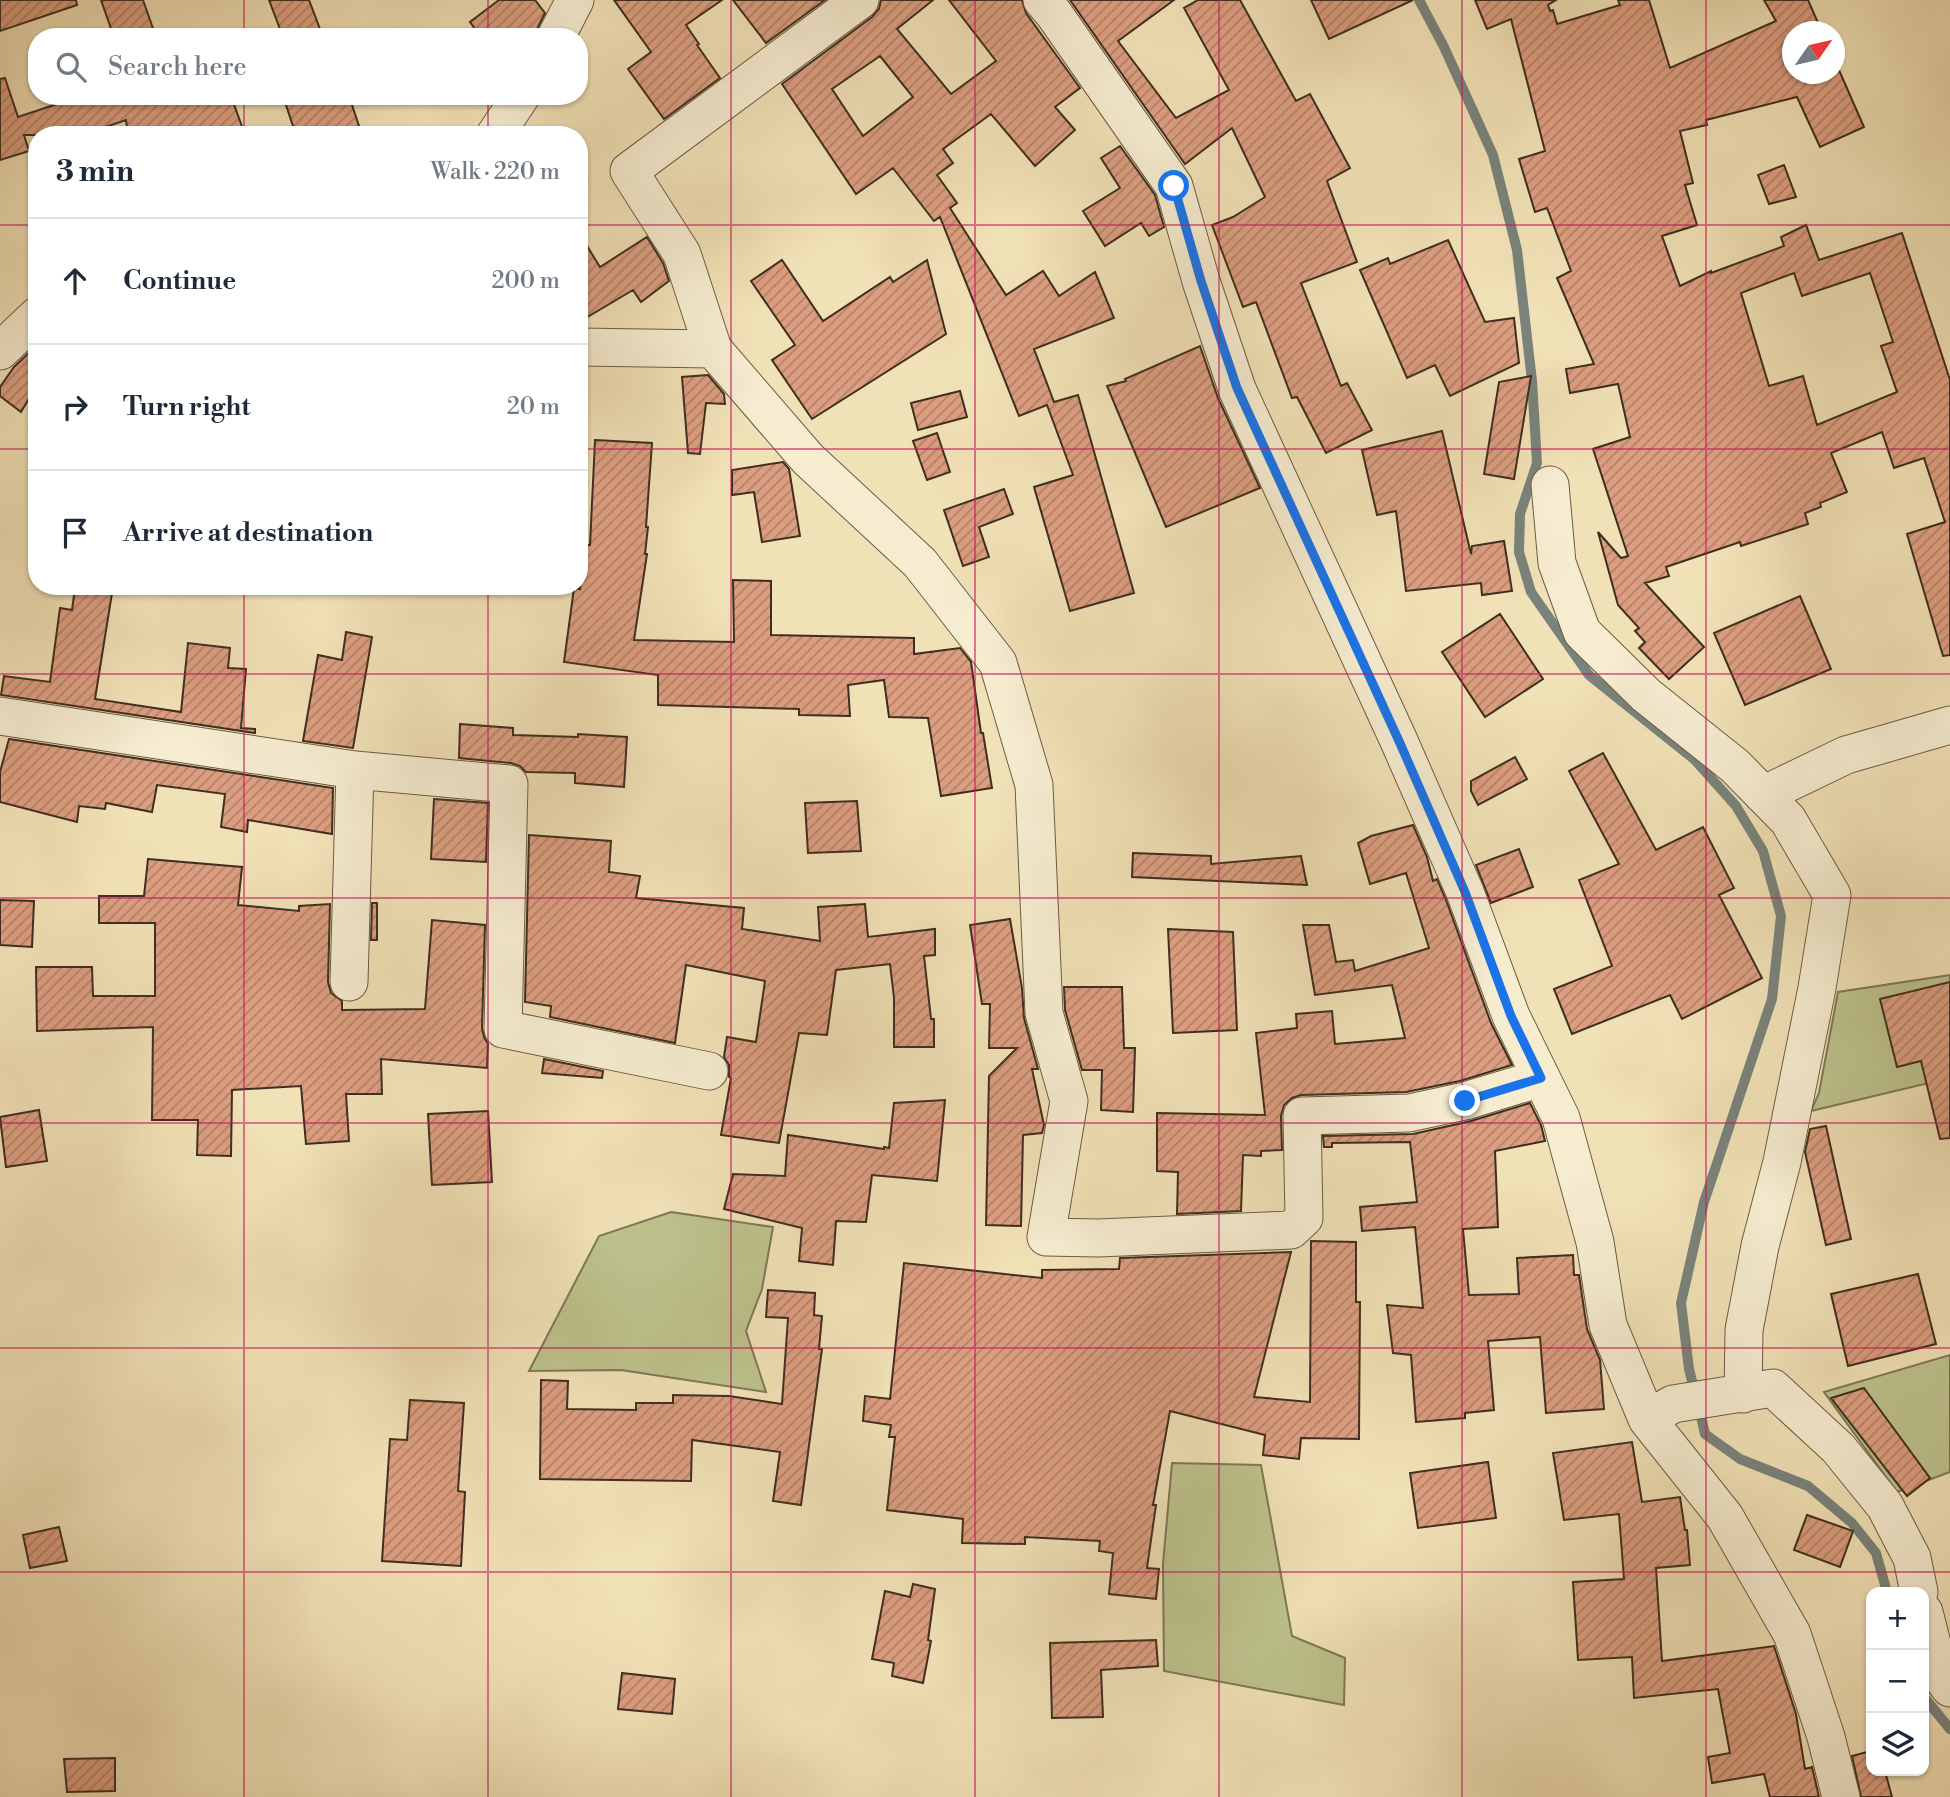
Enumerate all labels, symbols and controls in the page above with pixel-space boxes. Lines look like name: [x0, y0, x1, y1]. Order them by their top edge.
north arrow: [1782, 21, 1845, 84]
search box: [28, 28, 588, 105]
icon: search: [52, 48, 90, 86]
text: Search here: [108, 51, 247, 83]
text: 3 min: [56, 153, 134, 191]
text: Walk · 220 m: [431, 158, 560, 186]
route start: [1158, 170, 1189, 201]
icon: ahead: [56, 262, 94, 300]
text: Continue: [123, 265, 236, 297]
text: 200 m: [492, 267, 560, 295]
icon: right: [56, 388, 94, 426]
text: Turn right: [123, 391, 251, 423]
text: 20 m: [507, 393, 560, 421]
icon: arrive: [56, 514, 94, 552]
text: Arrive at destination: [123, 517, 373, 549]
route end: [1449, 1085, 1480, 1116]
map controls: [1866, 1587, 1929, 1776]
button: +: [1866, 1587, 1929, 1650]
button: −: [1866, 1650, 1929, 1713]
button: layers: [1866, 1713, 1929, 1776]

